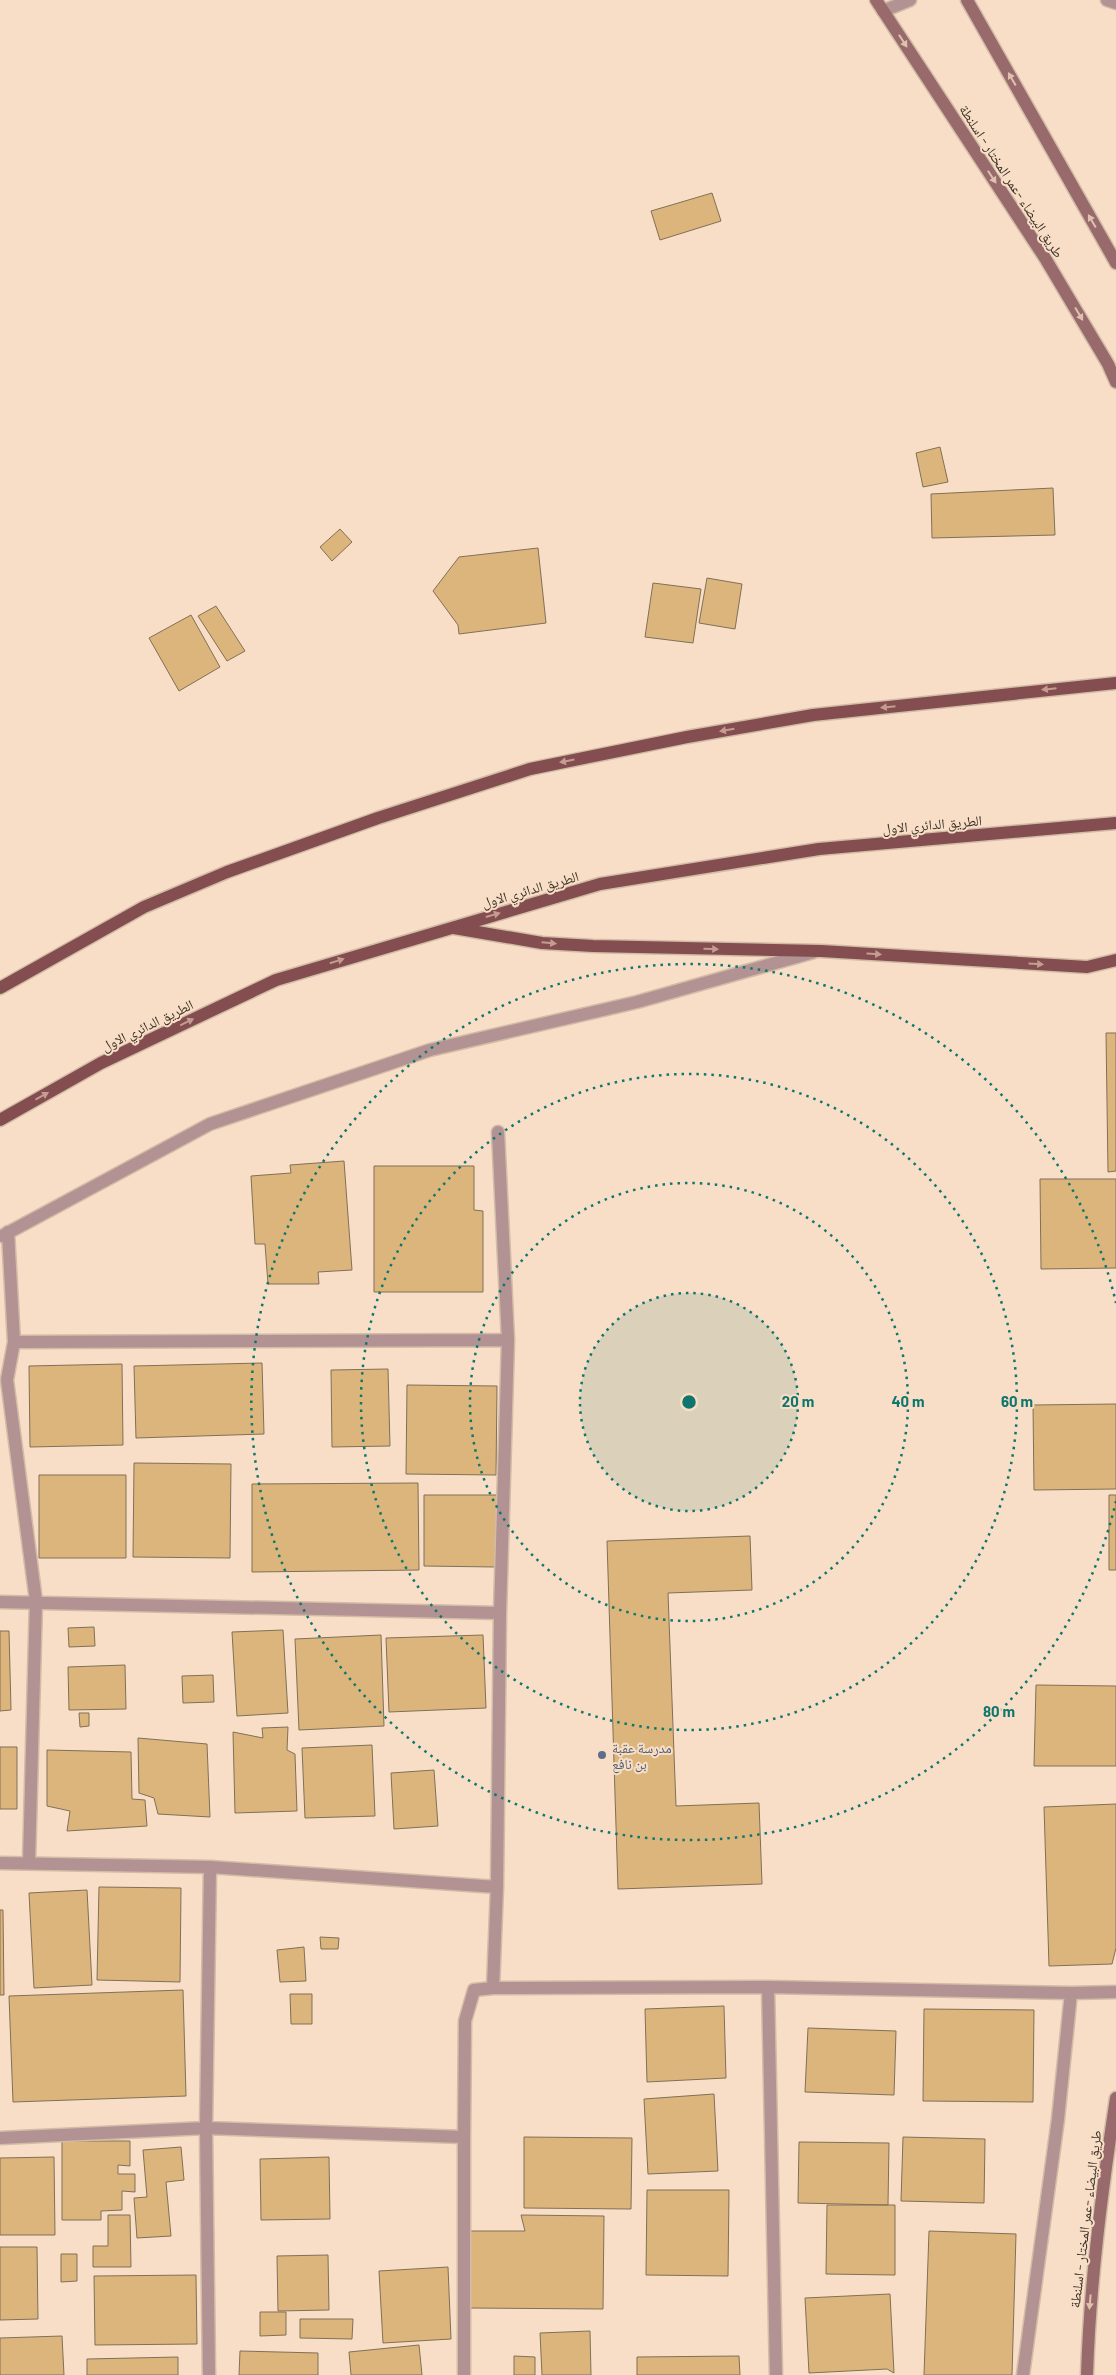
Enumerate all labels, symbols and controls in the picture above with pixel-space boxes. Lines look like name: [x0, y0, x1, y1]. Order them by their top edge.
one-way arrow: [898, 34, 907, 48]
one-way arrow: [1008, 72, 1016, 87]
street label: طريق البيضاء -عمر المختار - اسلنطة: [955, 101, 1068, 262]
one-way arrow: [987, 170, 997, 183]
one-way arrow: [1088, 213, 1096, 228]
one-way arrow: [1074, 307, 1083, 321]
one-way arrow: [1041, 685, 1057, 693]
one-way arrow: [879, 703, 895, 711]
one-way arrow: [718, 726, 734, 734]
one-way arrow: [560, 757, 575, 765]
street label: الطريق الدائري الاول: [881, 811, 983, 840]
street label: الطريق الدائري الاول: [480, 867, 581, 914]
one-way arrow: [486, 910, 501, 918]
one-way arrow: [541, 939, 557, 947]
one-way arrow: [703, 945, 719, 953]
one-way arrow: [866, 950, 882, 958]
one-way arrow: [330, 957, 345, 965]
one-way arrow: [1028, 960, 1044, 968]
street label: الطريق الدائري الاول: [98, 995, 197, 1058]
one-way arrow: [180, 1018, 194, 1026]
one-way arrow: [36, 1092, 49, 1101]
text: 20 m: [782, 1392, 814, 1410]
text: 40 m: [891, 1392, 925, 1410]
text: 60 m: [1001, 1392, 1033, 1410]
centre of rings: [680, 1393, 698, 1411]
text: 80 m: [983, 1702, 1015, 1720]
place label: مدرسة عقبة بن نافع: [612, 1739, 672, 1774]
marker: مدرسة عقبة بن نافع: [596, 1749, 608, 1761]
street label: طريق البيضاء -عمر المختار - اسلنطة: [1066, 2129, 1106, 2309]
one-way arrow: [1085, 2294, 1093, 2310]

